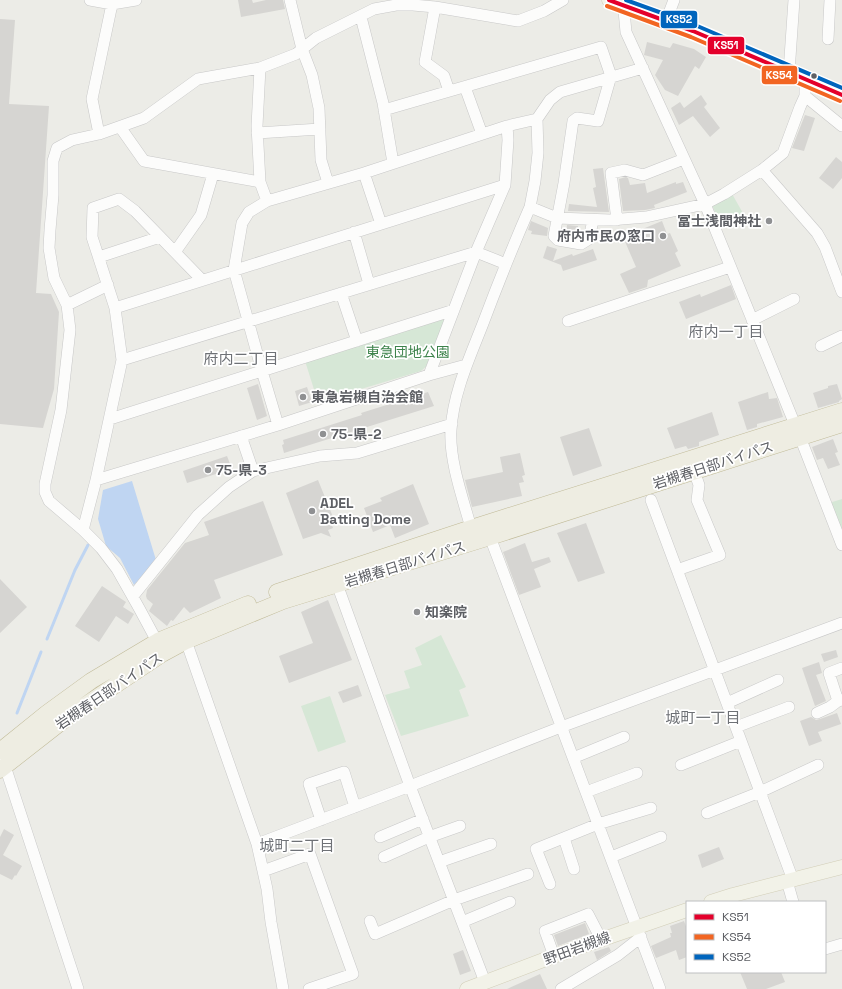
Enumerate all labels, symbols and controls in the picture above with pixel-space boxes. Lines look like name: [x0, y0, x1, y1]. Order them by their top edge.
line badge: KS52: [660, 10, 698, 29]
text: KS52: [666, 12, 693, 26]
line badge: KS51: [707, 36, 745, 55]
text: KS51: [714, 38, 738, 52]
line badge: KS54: [761, 65, 798, 85]
text: KS54: [765, 68, 793, 82]
unlabelled marker: [809, 71, 819, 81]
place label: 冨士浅間神社: [677, 212, 761, 230]
marker: 冨士浅間神社: [764, 216, 774, 226]
place label: 府内市民の窓口: [557, 227, 655, 245]
marker: 府内市民の窓口: [658, 231, 668, 241]
district label: 府内一丁目: [688, 322, 764, 341]
park label: 東急団地公園: [366, 343, 450, 361]
district label: 府内二丁目: [203, 349, 279, 368]
place label: 東急岩槻自治会館: [311, 388, 423, 406]
marker: 東急岩槻自治会館: [298, 392, 308, 402]
place label: 75-県-2: [331, 425, 382, 443]
marker: 75-県-2: [318, 429, 328, 439]
street label: 岩槻春日部バイパス: [650, 437, 776, 493]
place label: 75-県-3: [216, 461, 267, 479]
marker: 75-県-3: [203, 465, 213, 475]
place label: ADEL Batting Dome: [320, 494, 411, 528]
marker: ADEL Batting Dome: [307, 506, 317, 516]
street label: 岩槻春日部バイパス: [342, 537, 468, 591]
place label: 知楽院: [425, 603, 467, 621]
marker: 知楽院: [412, 607, 422, 617]
street label: 岩槻春日部バイパス: [52, 648, 166, 734]
district label: 城町一丁目: [665, 708, 741, 727]
district label: 城町二丁目: [259, 836, 335, 855]
legend: [686, 901, 826, 973]
text: KS51: [722, 909, 749, 925]
street label: 野田岩槻線: [541, 928, 613, 968]
text: KS54: [722, 929, 752, 945]
text: KS52: [722, 949, 751, 965]

